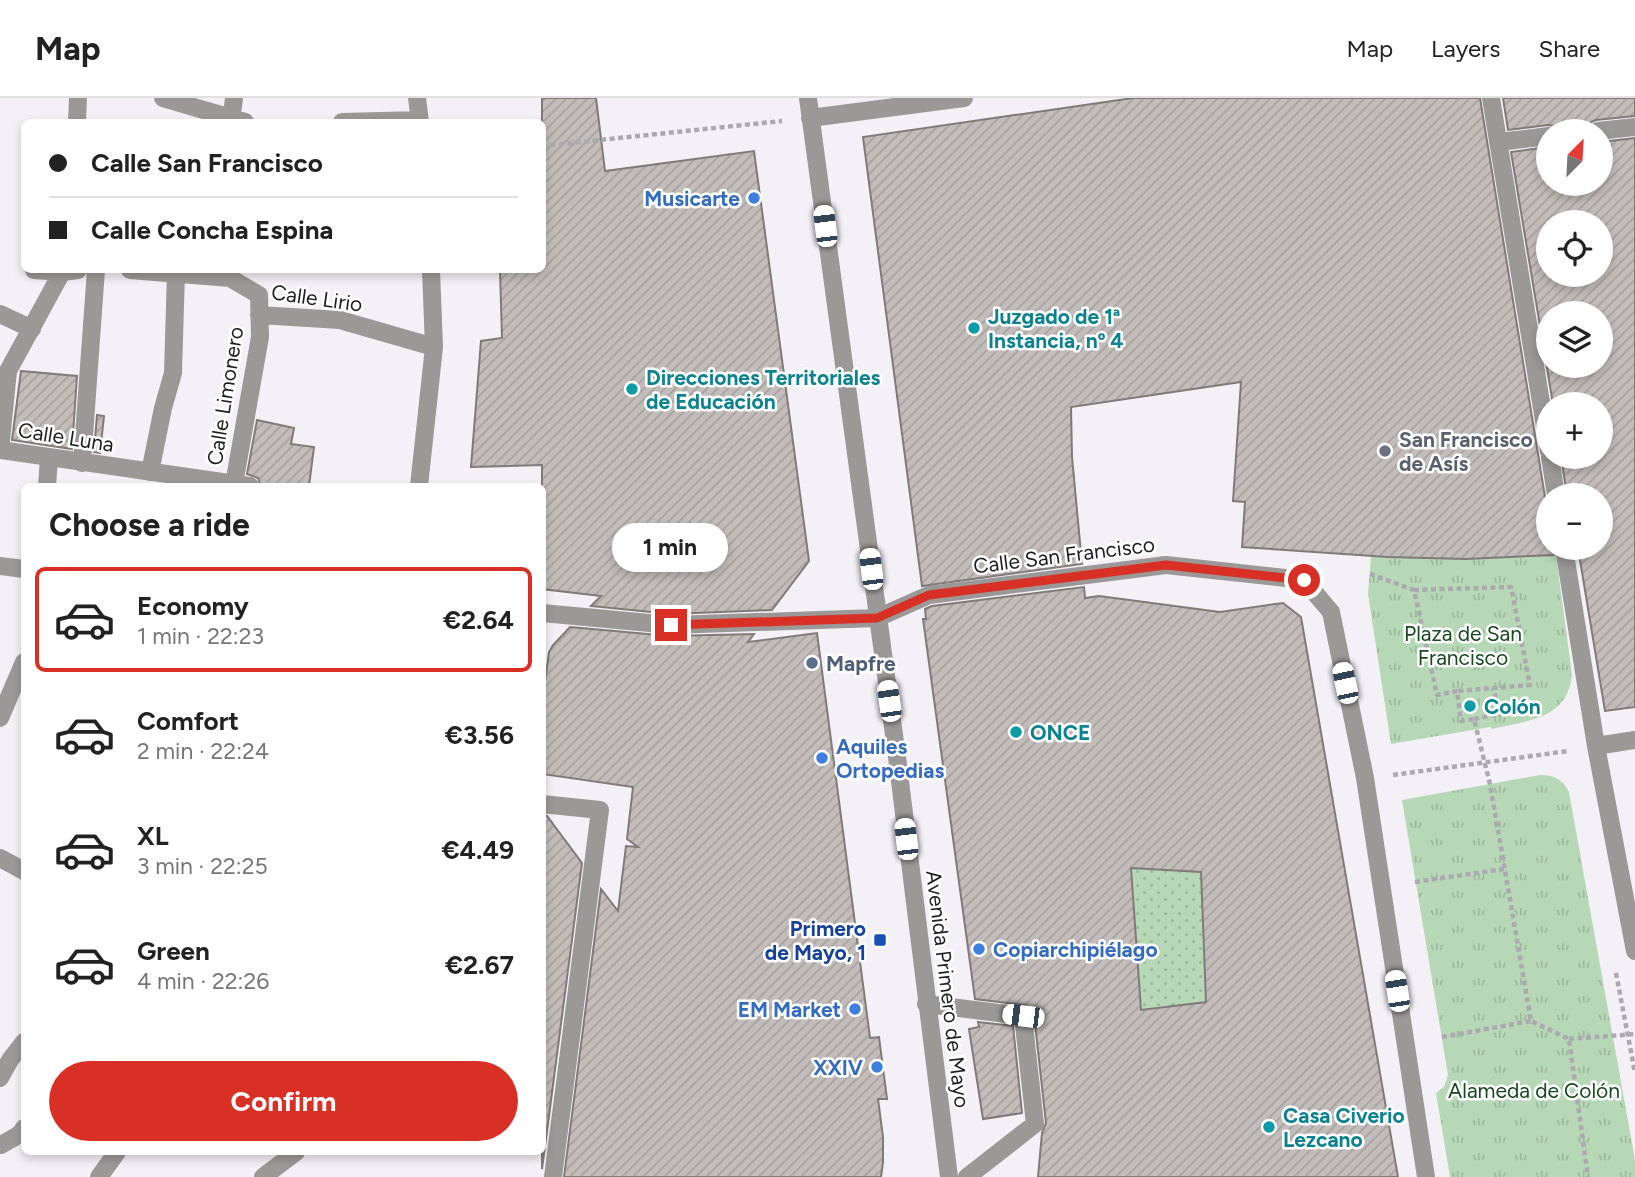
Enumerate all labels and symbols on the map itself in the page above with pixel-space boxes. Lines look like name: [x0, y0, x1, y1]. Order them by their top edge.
north arrow: [1536, 119, 1614, 196]
place label: Musicarte: [644, 186, 740, 211]
marker: Musicarte: [746, 190, 762, 206]
car: [813, 204, 838, 248]
street label: Calle Lirio: [270, 279, 364, 317]
place label: Juzgado de 1ª Instancia, nº 4: [988, 304, 1124, 353]
marker: Juzgado de 1ª Instancia, nº 4: [966, 320, 982, 336]
street label: Calle Limonero: [202, 325, 248, 467]
place label: Direcciones Territoriales de Educación: [646, 365, 881, 414]
marker: Direcciones Territoriales de Educación: [624, 381, 640, 397]
street label: Calle Luna: [16, 417, 116, 457]
place label: San Francisco de Asís: [1399, 427, 1533, 476]
marker: San Francisco de Asís: [1377, 443, 1393, 459]
callout: 1 min: [613, 524, 729, 573]
street label: Calle San Francisco: [972, 531, 1156, 579]
car: [859, 547, 884, 591]
route start: [1288, 564, 1320, 596]
route end: [655, 609, 687, 641]
park label: Plaza de San Francisco: [1404, 621, 1522, 670]
place label: Mapfre: [826, 651, 896, 676]
marker: Mapfre: [804, 655, 820, 671]
car: [1331, 660, 1360, 706]
car: [876, 679, 903, 723]
place label: Colón: [1484, 694, 1541, 719]
marker: Colón: [1462, 698, 1478, 714]
place label: ONCE: [1030, 720, 1090, 745]
marker: ONCE: [1008, 724, 1024, 740]
place label: Aquiles Ortopedias: [836, 734, 944, 783]
marker: Aquiles Ortopedias: [814, 750, 830, 766]
car: [894, 817, 919, 861]
street label: Avenida Primero de Mayo: [921, 869, 975, 1109]
place label: Primero de Mayo, 1: [765, 916, 866, 965]
marker: Primero de Mayo, 1: [872, 932, 888, 948]
place label: Copiarchipiélago: [993, 937, 1158, 962]
marker: Copiarchipiélago: [971, 941, 987, 957]
car: [1384, 969, 1411, 1013]
place label: EM Market: [738, 997, 841, 1022]
marker: EM Market: [847, 1001, 863, 1017]
car: [1001, 1003, 1046, 1029]
place label: XXIV: [813, 1055, 863, 1080]
marker: XXIV: [869, 1059, 885, 1075]
park label: Alameda de Colón: [1448, 1078, 1620, 1103]
place label: Casa Civerio Lezcano: [1283, 1103, 1405, 1152]
marker: Casa Civerio Lezcano: [1261, 1119, 1277, 1135]

